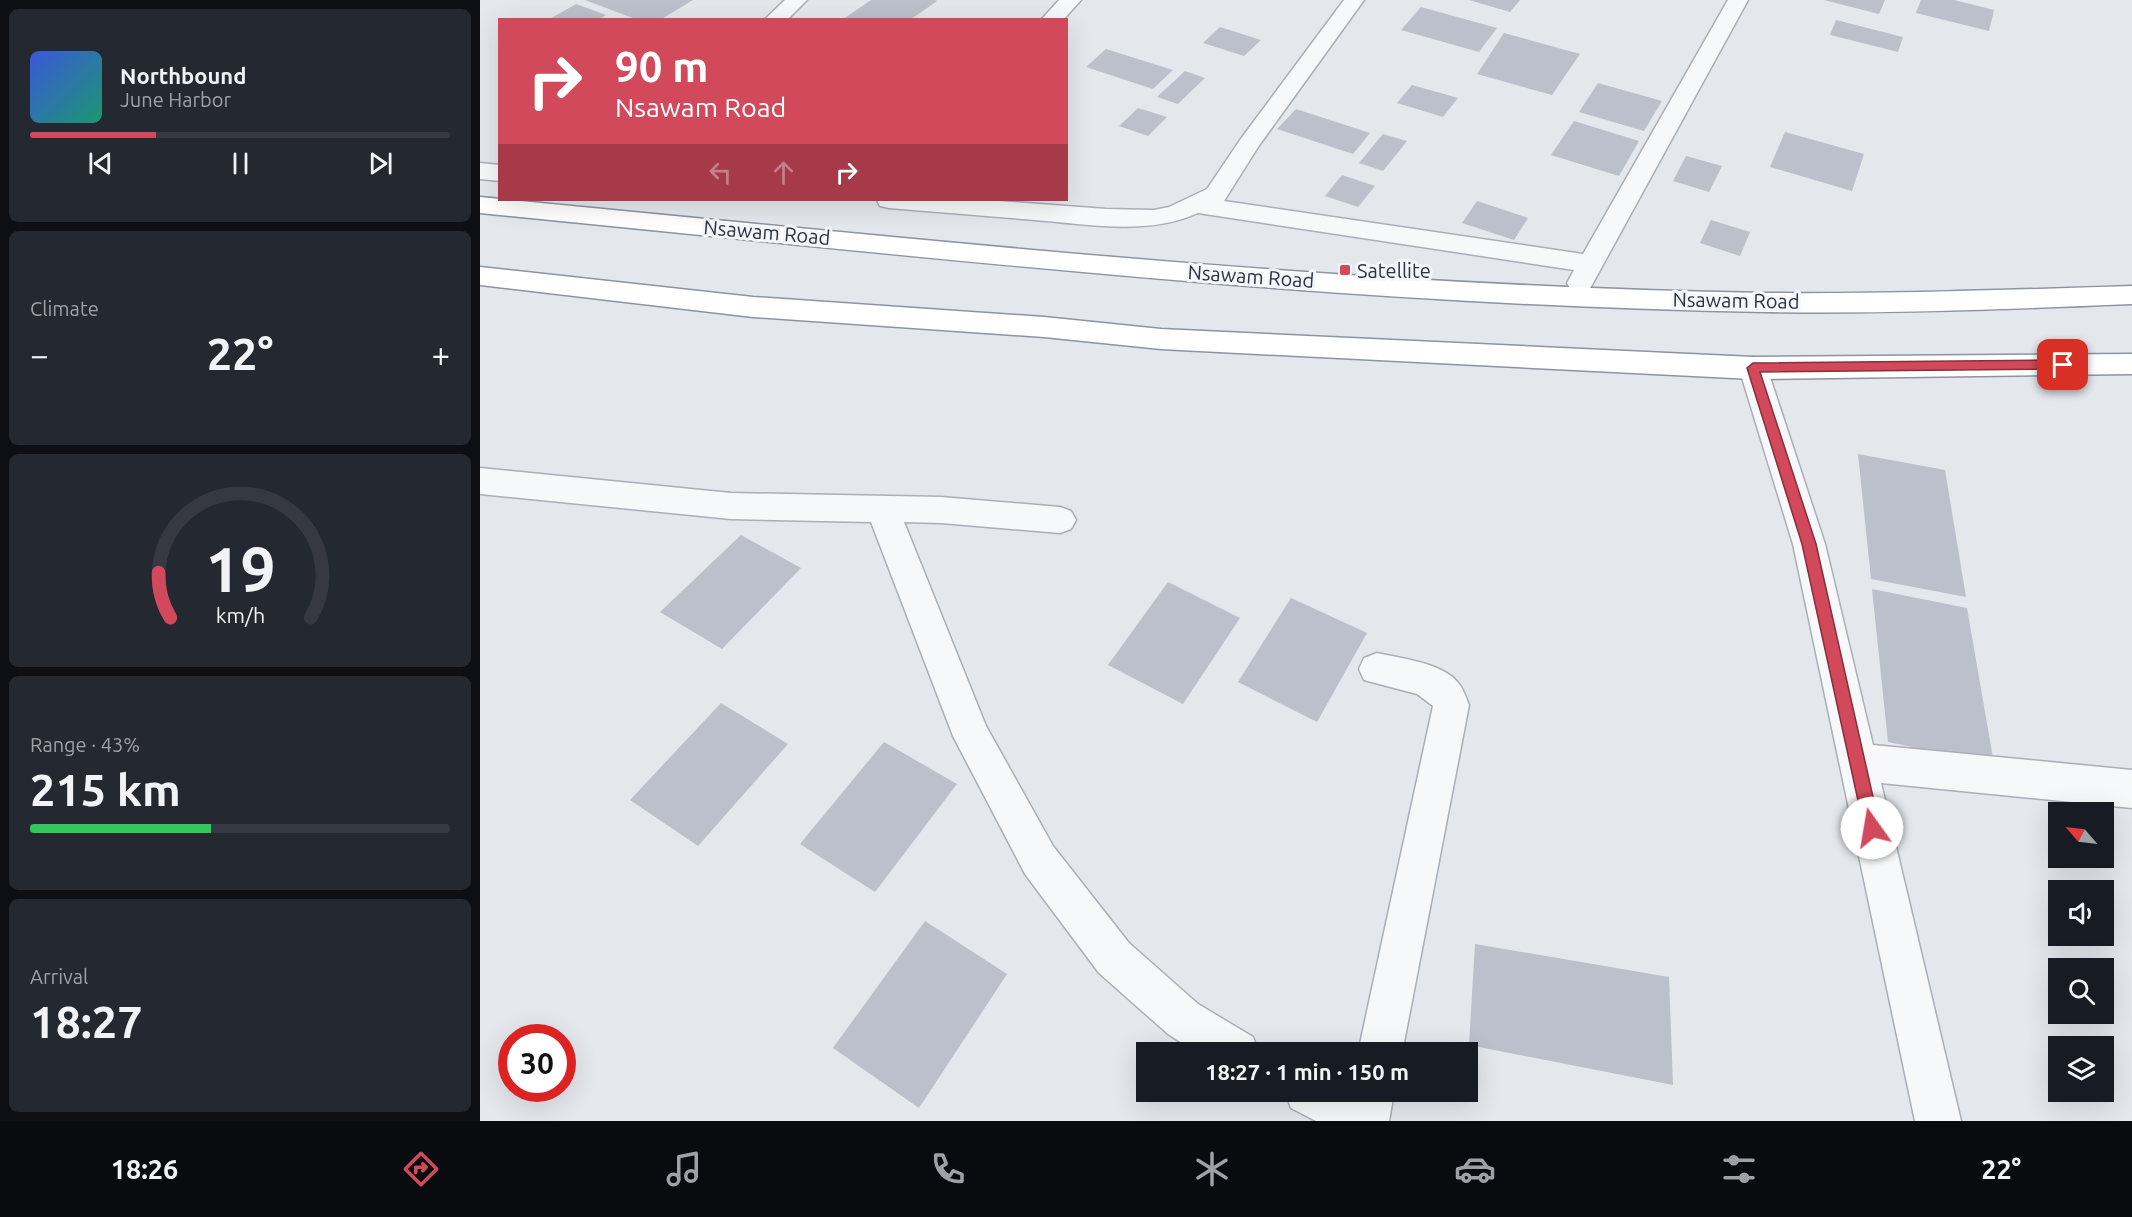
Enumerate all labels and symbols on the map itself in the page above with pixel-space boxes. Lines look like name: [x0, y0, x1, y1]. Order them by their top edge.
street label: Nsawam Road: [703, 215, 831, 249]
place label: Satellite: [1357, 259, 1431, 282]
street label: Nsawam Road: [1187, 260, 1315, 292]
marker: Satellite: [1338, 263, 1352, 277]
street label: Nsawam Road: [1672, 287, 1800, 313]
pin: [2037, 339, 2088, 390]
position arrow: [1840, 796, 1904, 860]
north arrow: [2048, 802, 2114, 868]
speed limit sign: 30: [498, 1024, 576, 1102]

